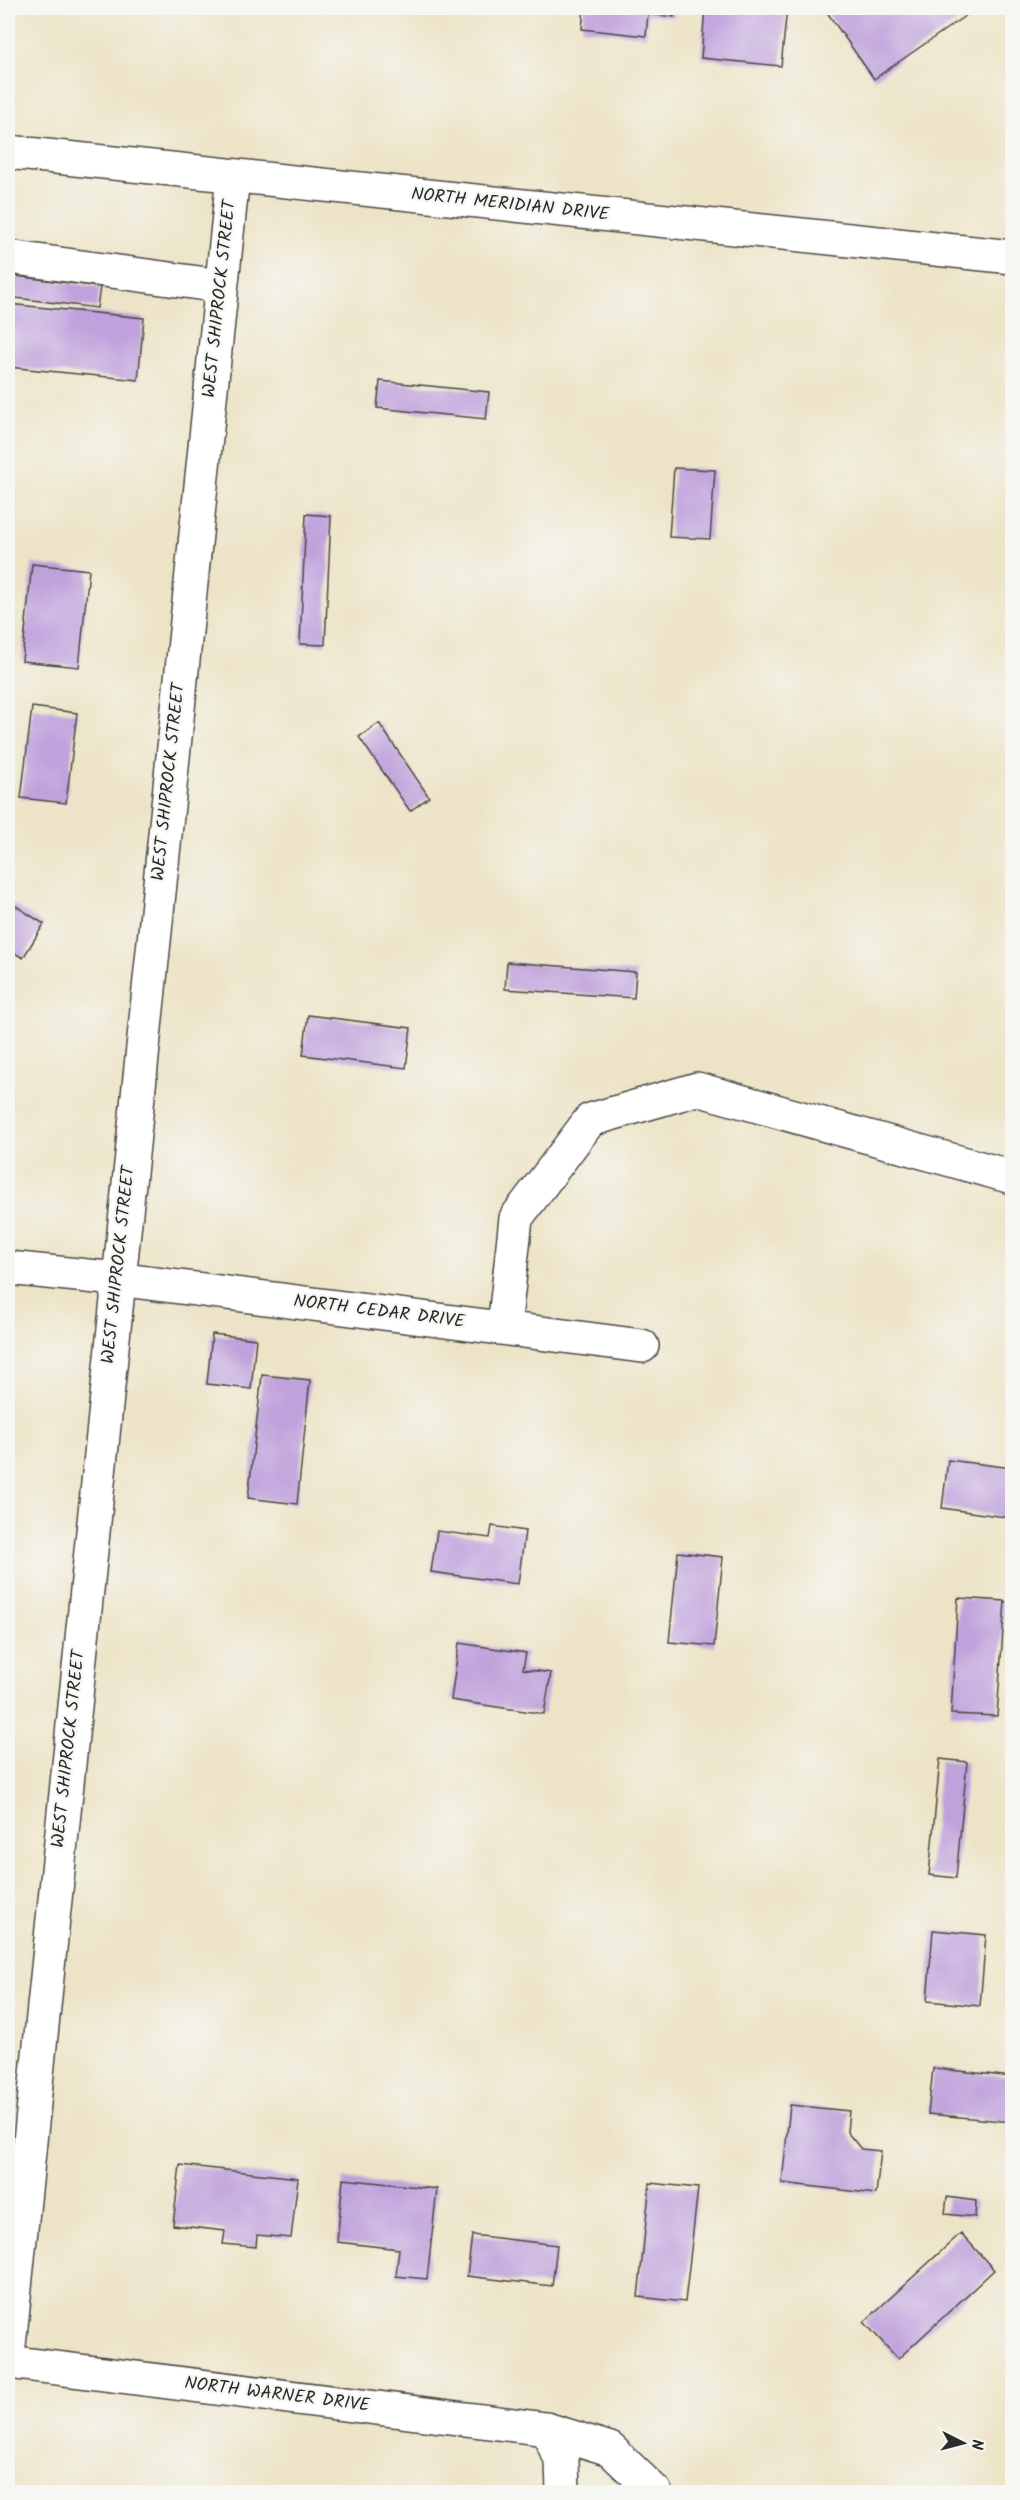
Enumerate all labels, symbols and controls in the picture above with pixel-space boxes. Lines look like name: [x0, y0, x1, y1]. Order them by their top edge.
street label: NORTH MERIDIAN DRIVE: [410, 180, 611, 230]
street label: WEST SHIPROCK STREET: [195, 197, 245, 399]
street label: WEST SHIPROCK STREET: [144, 680, 194, 882]
street label: WEST SHIPROCK STREET: [94, 1163, 144, 1365]
street label: NORTH CEDAR DRIVE: [292, 1287, 467, 1337]
street label: WEST SHIPROCK STREET: [44, 1647, 94, 1849]
street label: NORTH WARNER DRIVE: [183, 2369, 372, 2421]
north arrow: [933, 2413, 993, 2473]
text: N: [963, 2438, 989, 2451]

